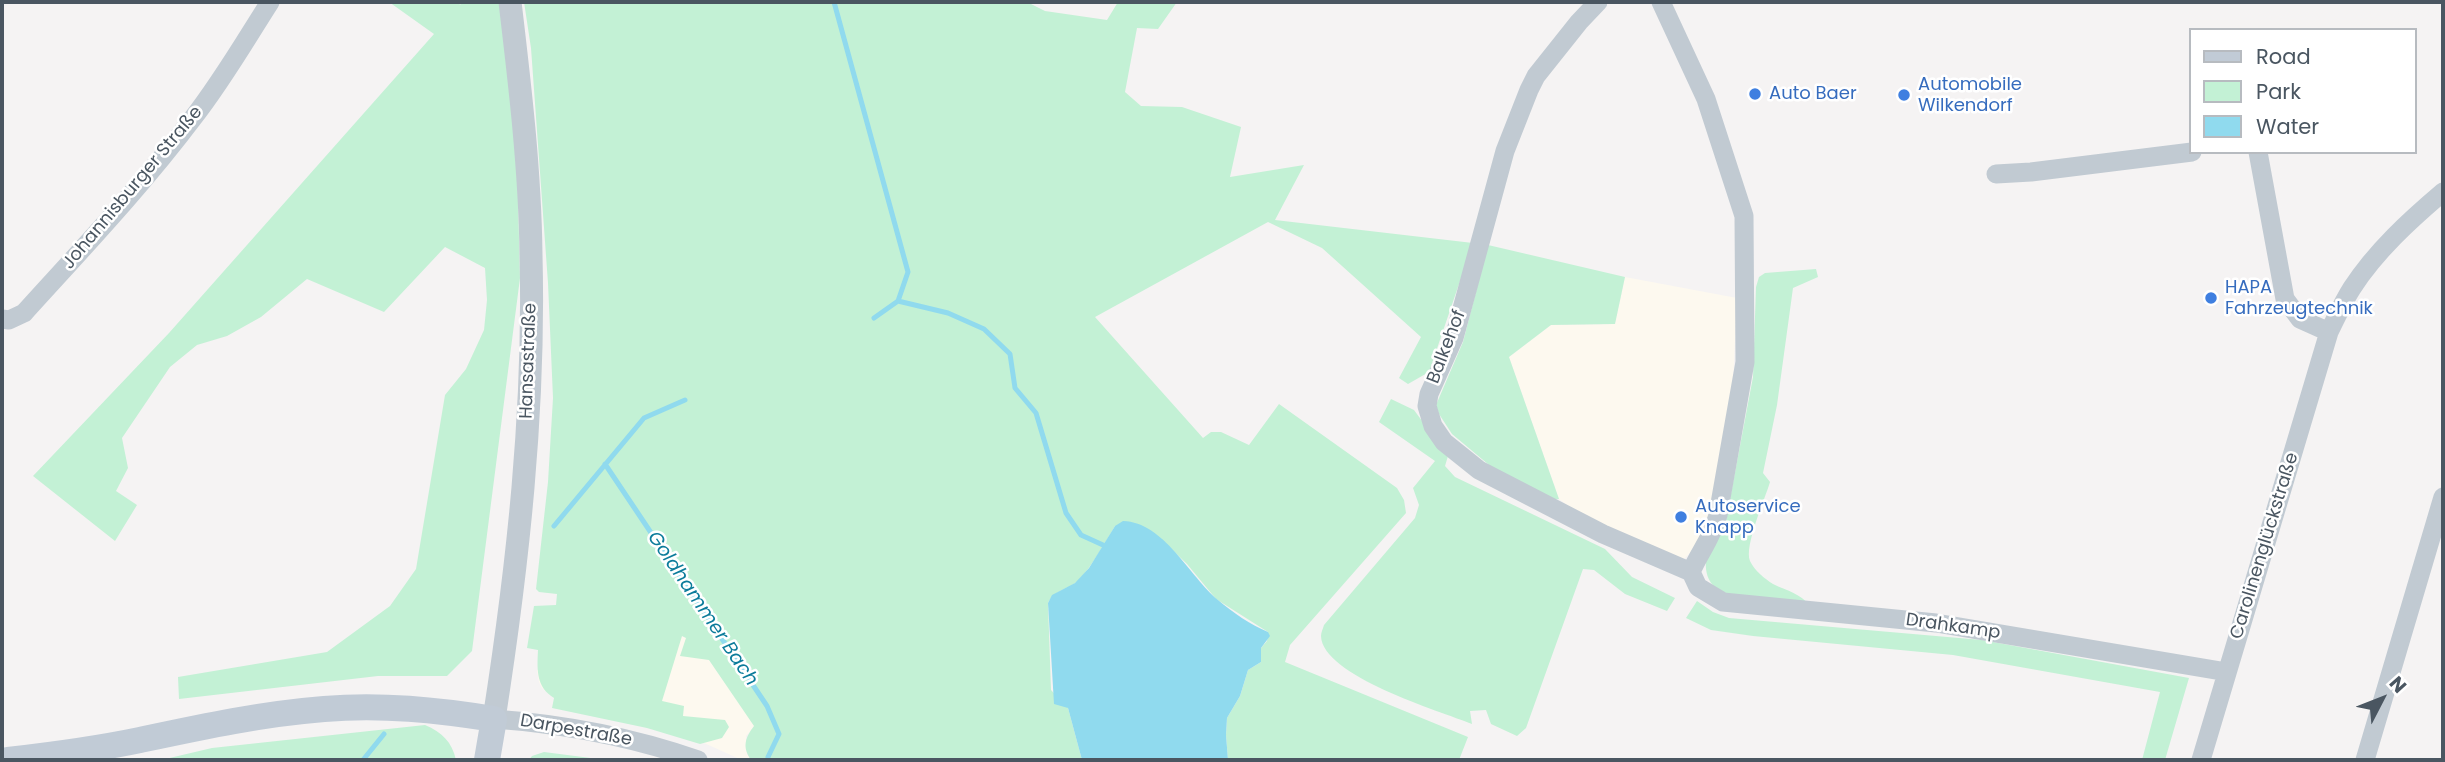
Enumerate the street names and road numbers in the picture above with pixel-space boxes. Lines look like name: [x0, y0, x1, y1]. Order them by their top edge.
street label: Johannisburger Straße: [58, 102, 208, 274]
street label: Hansastraße: [516, 303, 542, 419]
street label: Balkehof: [1423, 307, 1471, 387]
street label: Carolinenglückstraße: [2226, 450, 2304, 642]
street label: Drahkamp: [1904, 610, 2002, 644]
street label: Darpestraße: [518, 711, 634, 751]

